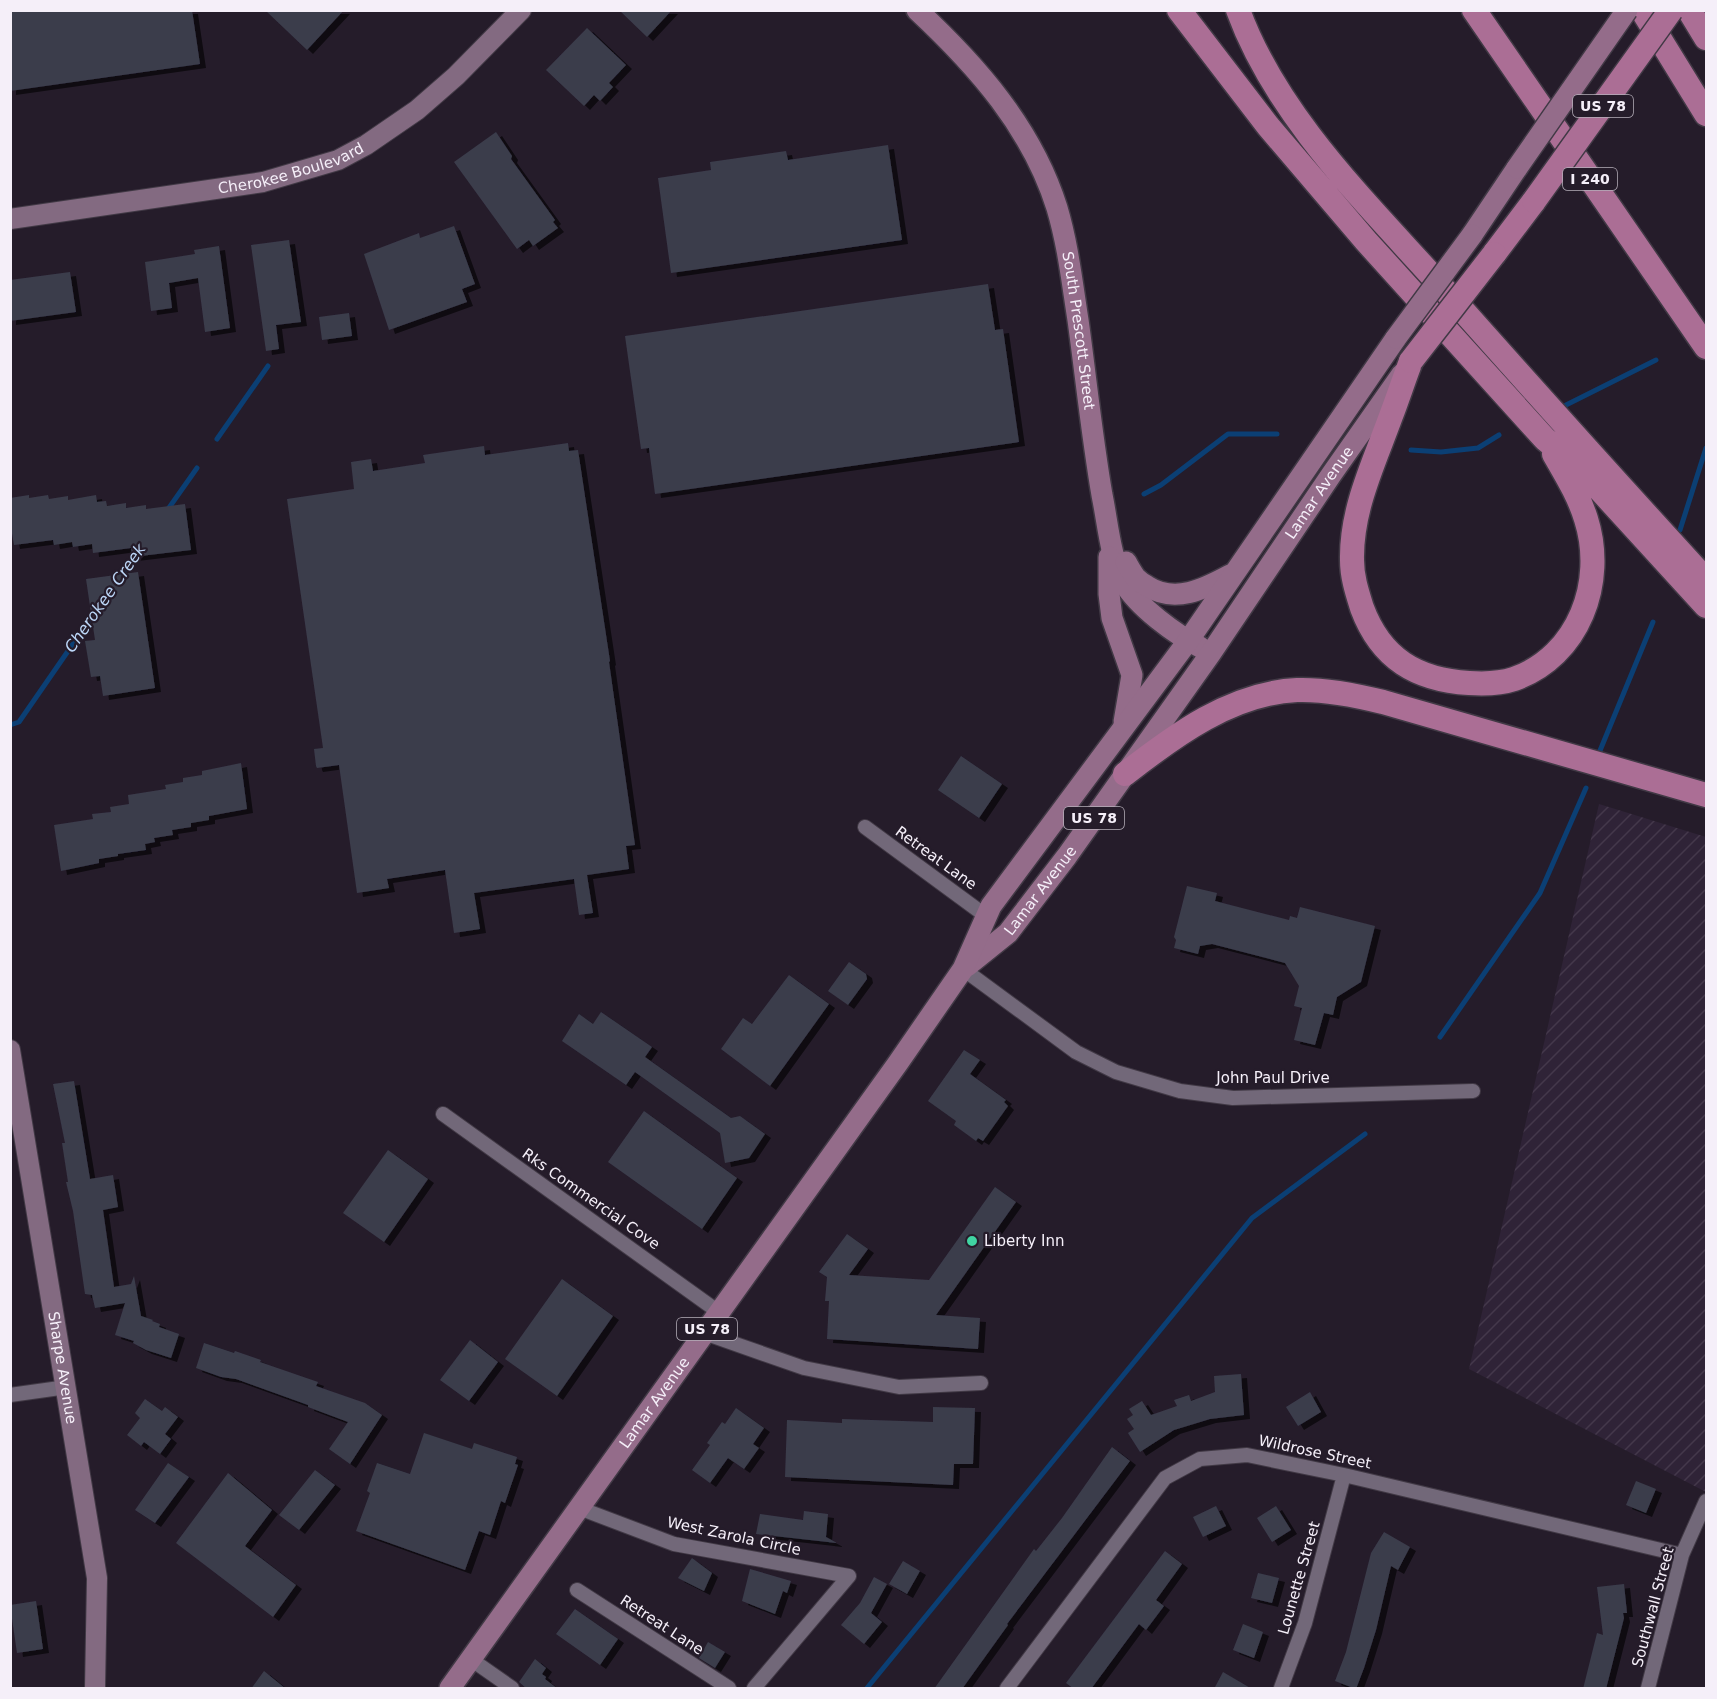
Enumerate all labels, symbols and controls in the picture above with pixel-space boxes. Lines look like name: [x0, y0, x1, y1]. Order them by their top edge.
road number: US 78: [1573, 95, 1633, 117]
street label: Cherokee Boulevard: [217, 139, 367, 197]
road number: I 240: [1563, 168, 1617, 190]
street label: South Prescott Street: [1058, 250, 1098, 411]
street label: Lamar Avenue: [1281, 443, 1357, 542]
water label: Cherokee Creek: [60, 539, 150, 656]
road number: US 78: [1064, 807, 1124, 829]
street label: Retreat Lane: [892, 822, 980, 894]
street label: Lamar Avenue: [1000, 842, 1080, 939]
street label: John Paul Drive: [1215, 1069, 1330, 1087]
street label: Rks Commercial Cove: [519, 1145, 663, 1253]
place label: Liberty Inn: [984, 1232, 1064, 1250]
marker: Liberty Inn: [965, 1234, 979, 1248]
street label: Sharpe Avenue: [44, 1310, 80, 1425]
road number: US 78: [677, 1318, 737, 1340]
street label: Lamar Avenue: [616, 1354, 693, 1452]
street label: Wildrose Street: [1257, 1431, 1373, 1473]
street label: West Zarola Circle: [665, 1513, 803, 1559]
street label: Lounette Street: [1274, 1519, 1324, 1637]
street label: Southwall Street: [1628, 1545, 1678, 1669]
street label: Retreat Lane: [617, 1591, 707, 1659]

